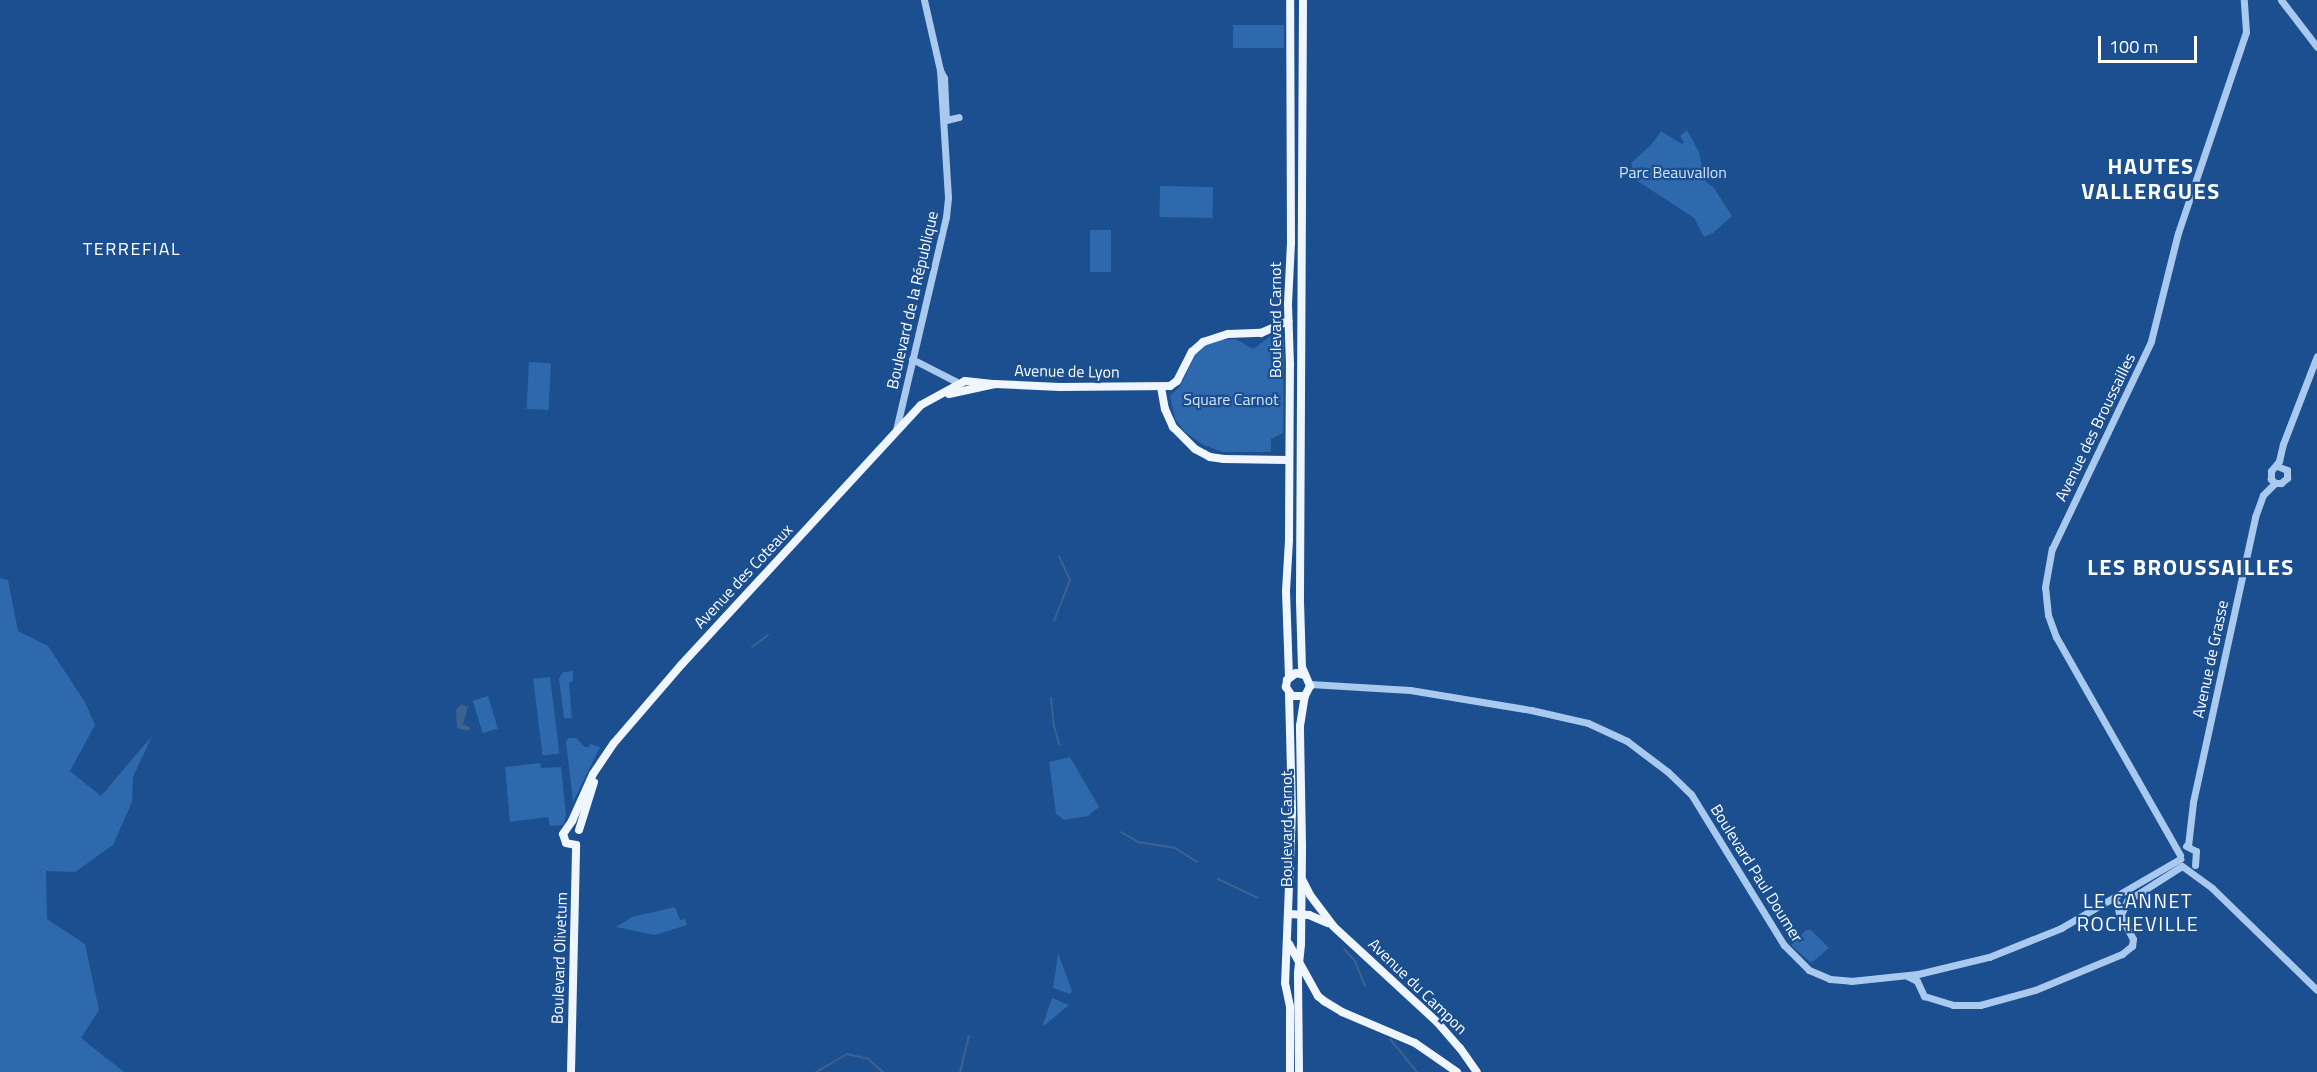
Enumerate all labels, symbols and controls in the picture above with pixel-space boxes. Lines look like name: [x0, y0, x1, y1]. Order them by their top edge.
scale bar: [2101, 24, 2200, 62]
text: 100 m: [2109, 33, 2158, 60]
district label: HAUTES VALLERGUES: [2081, 153, 2221, 204]
park label: Parc Beauvallon: [1619, 162, 1727, 182]
street label: Boulevard de la République: [882, 209, 942, 391]
district label: TERREFIAL: [83, 238, 181, 260]
street label: Boulevard Carnot: [1265, 262, 1285, 378]
street label: Avenue des Broussailles: [2051, 350, 2139, 504]
street label: Avenue de Lyon: [1014, 360, 1120, 382]
park label: Square Carnot: [1183, 389, 1279, 409]
street label: Avenue des Coteaux: [690, 520, 796, 632]
district label: LES BROUSSAILLES: [2087, 555, 2295, 581]
street label: Avenue de Grasse: [2188, 598, 2232, 720]
street label: Boulevard Carnot: [1276, 771, 1296, 887]
street label: Boulevard Paul Doumer: [1707, 801, 1807, 945]
district label: LE CANNET ROCHEVILLE: [2077, 889, 2199, 936]
street label: Boulevard Olivetum: [547, 892, 571, 1024]
street label: Avenue du Campon: [1365, 934, 1471, 1038]

